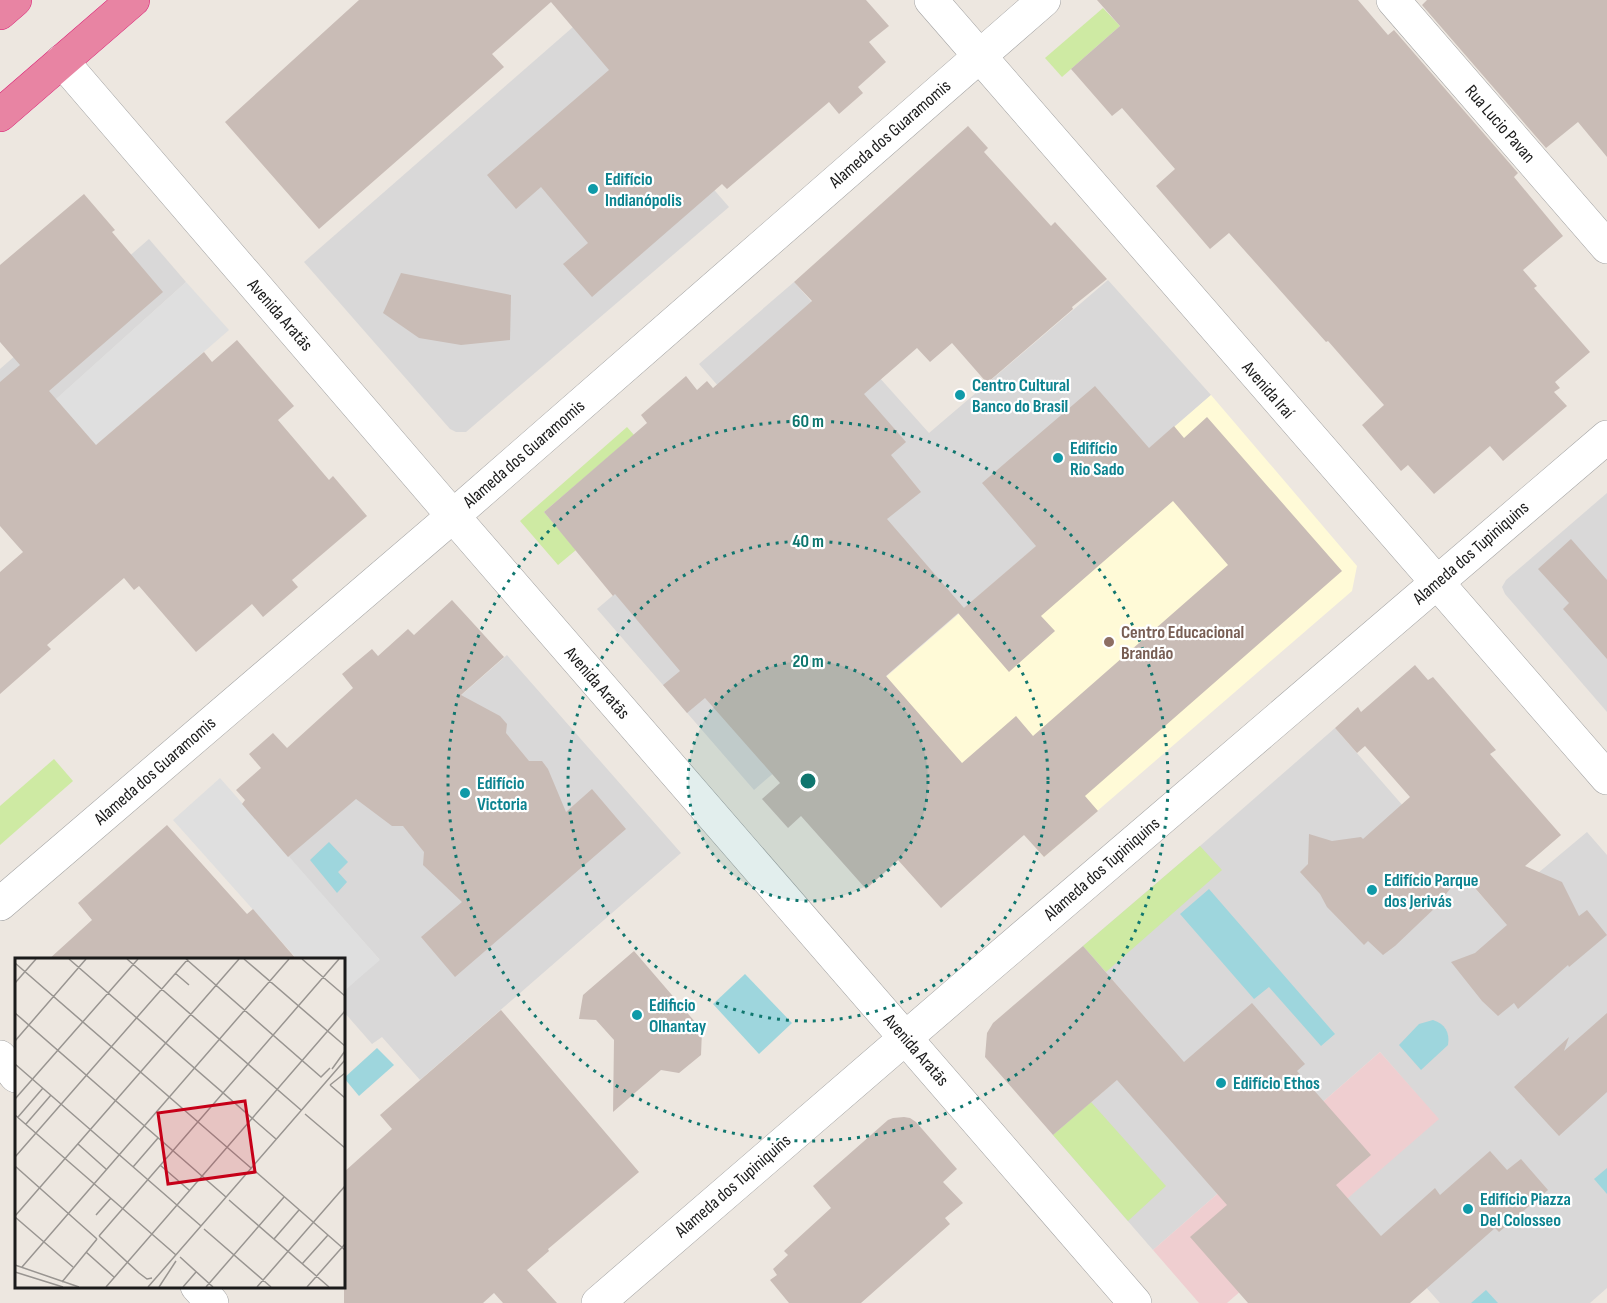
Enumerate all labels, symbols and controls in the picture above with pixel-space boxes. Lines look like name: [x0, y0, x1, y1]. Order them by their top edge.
street label: Alameda dos Guaramomis: [824, 75, 955, 193]
street label: Rua Lucio Pavan: [1461, 81, 1539, 167]
place label: Edifício Indianópolis: [605, 169, 682, 211]
marker: Edifício Indianópolis: [586, 182, 600, 196]
street label: Avenida Aratãs: [242, 274, 317, 355]
street label: Avenida Iraí: [1237, 356, 1299, 423]
place label: Centro Cultural Banco do Brasil: [972, 375, 1070, 417]
marker: Centro Cultural Banco do Brasil: [953, 388, 967, 402]
street label: Alameda dos Guaramomis: [458, 395, 589, 513]
text: 60 m: [792, 411, 824, 432]
place label: Edifício Rio Sado: [1070, 438, 1124, 480]
marker: Edifício Rio Sado: [1051, 451, 1065, 465]
street label: Alameda dos Tupiniquins: [1408, 497, 1533, 610]
text: 40 m: [792, 531, 824, 552]
place label: Centro Educacional Brandão: [1121, 622, 1244, 664]
marker: Centro Educacional Brandão: [1102, 635, 1116, 649]
street label: Avenida Aratãs: [559, 642, 634, 723]
text: 20 m: [792, 651, 824, 672]
street label: Alameda dos Guaramomis: [89, 712, 220, 830]
centre of rings: [798, 771, 818, 791]
place label: Edifício Victoria: [477, 773, 527, 815]
marker: Edifício Victoria: [458, 786, 472, 800]
street label: Alameda dos Tupiniquins: [1039, 813, 1164, 926]
place label: Edifício Parque dos Jerivás: [1384, 870, 1478, 912]
marker: Edifício Parque dos Jerivás: [1365, 883, 1379, 897]
inset map: [15, 958, 345, 1288]
place label: Edificio Olhantay: [649, 995, 707, 1037]
marker: Edificio Olhantay: [630, 1008, 644, 1022]
street label: Avenida Aratãs: [878, 1009, 953, 1090]
place label: Edifício Ethos: [1233, 1073, 1320, 1094]
marker: Edifício Ethos: [1214, 1076, 1228, 1090]
street label: Alameda dos Tupiniquins: [670, 1130, 795, 1243]
place label: Edifício Piazza Del Colosseo: [1480, 1189, 1571, 1231]
marker: Edifício Piazza Del Colosseo: [1461, 1202, 1475, 1216]

